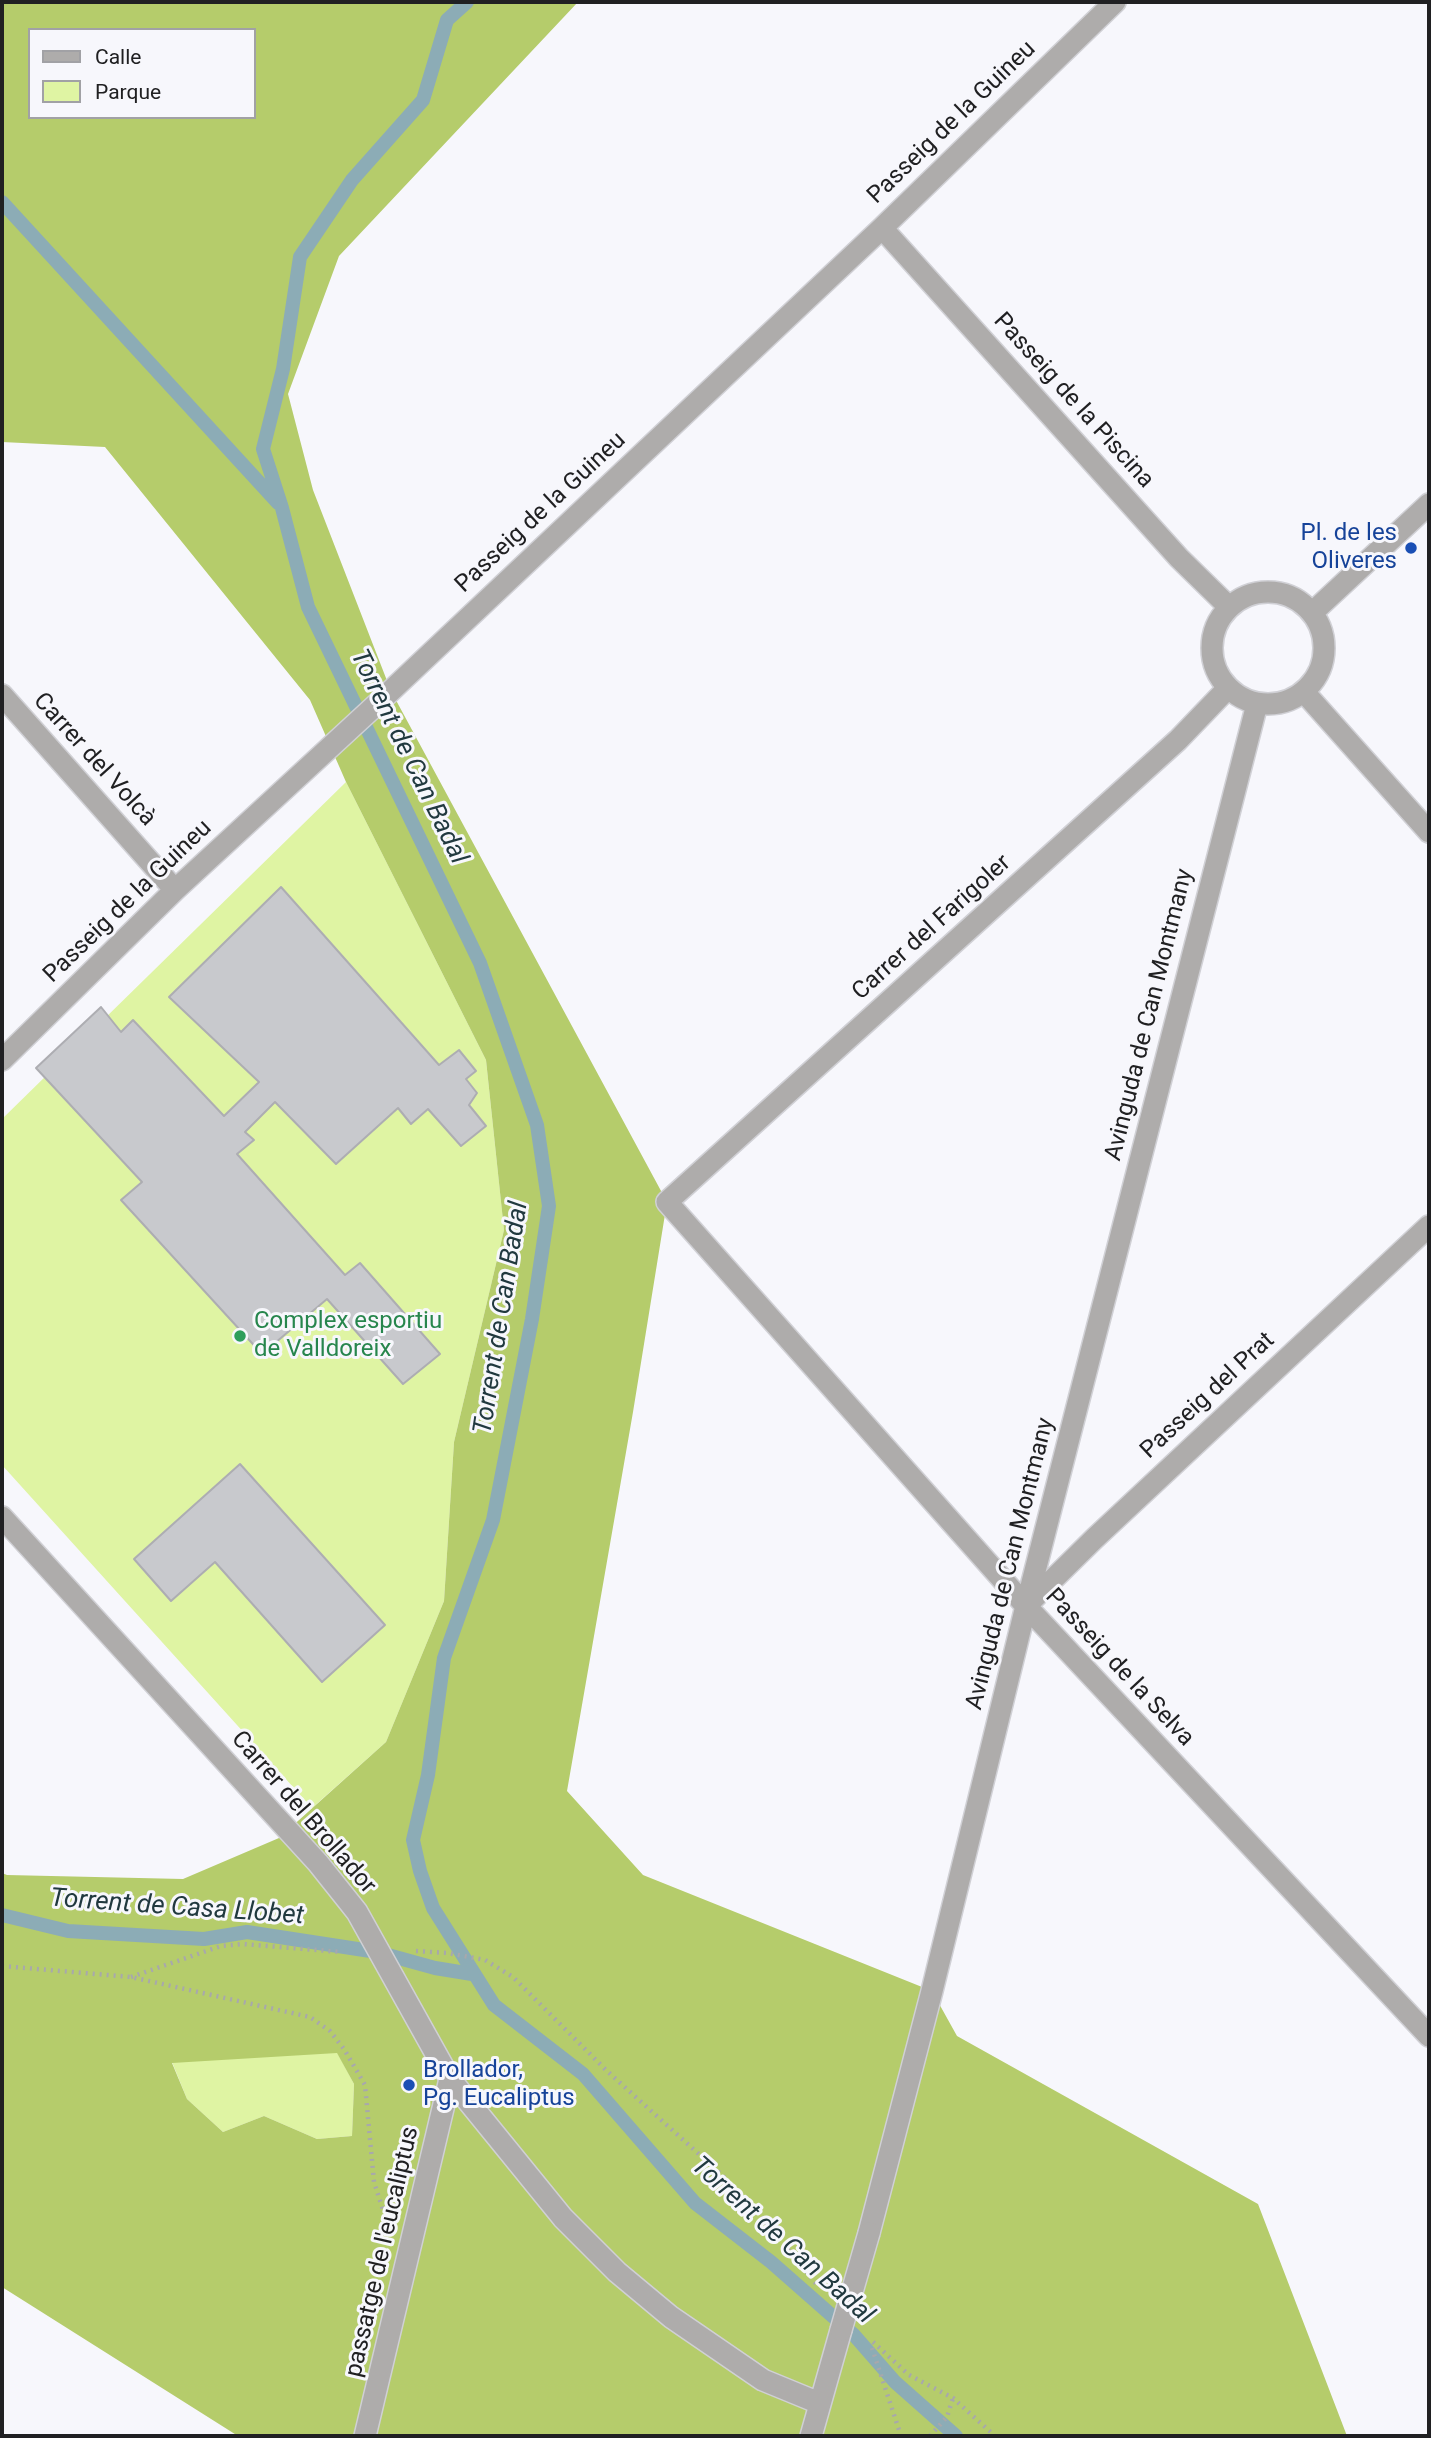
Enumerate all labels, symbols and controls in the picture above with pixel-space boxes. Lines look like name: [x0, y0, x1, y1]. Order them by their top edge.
legend: [28, 28, 256, 119]
street label: Passeig de la Guineu: [862, 35, 1042, 211]
text: Calle: [95, 45, 141, 69]
text: Parque: [95, 80, 161, 104]
street label: Passeig de la Piscina: [987, 307, 1159, 495]
street label: Passeig de la Guineu: [450, 427, 632, 599]
place label: Pl. de les Oliveres: [1301, 520, 1397, 576]
marker: Pl. de les Oliveres: [1403, 540, 1419, 556]
water label: Torrent de Can Badal: [342, 645, 474, 869]
street label: Carrer del Volcà: [27, 687, 161, 833]
street label: Passeig de la Guineu: [38, 814, 218, 990]
street label: Carrer del Farigoler: [847, 849, 1017, 1007]
street label: Avinguda de Can Montmany: [1100, 866, 1200, 1164]
water label: Torrent de Can Badal: [468, 1200, 536, 1436]
place label: Complex esportiu de Valldoreix: [254, 1308, 442, 1364]
street label: Passeig del Prat: [1135, 1327, 1281, 1465]
marker: Complex esportiu de Valldoreix: [232, 1328, 248, 1344]
street label: Avinguda de Can Montmany: [961, 1415, 1061, 1713]
street label: Passeig de la Selva: [1038, 1583, 1200, 1753]
street label: Carrer del Brollador: [224, 1726, 382, 1900]
water label: Torrent de Casa Llobet: [49, 1884, 305, 1932]
place label: Brollador, Pg. Eucaliptus: [423, 2057, 575, 2113]
marker: Brollador, Pg. Eucaliptus: [401, 2077, 417, 2093]
street label: passatge de l'eucaliptus: [340, 2124, 426, 2380]
water label: Torrent de Can Badal: [684, 2151, 880, 2331]

